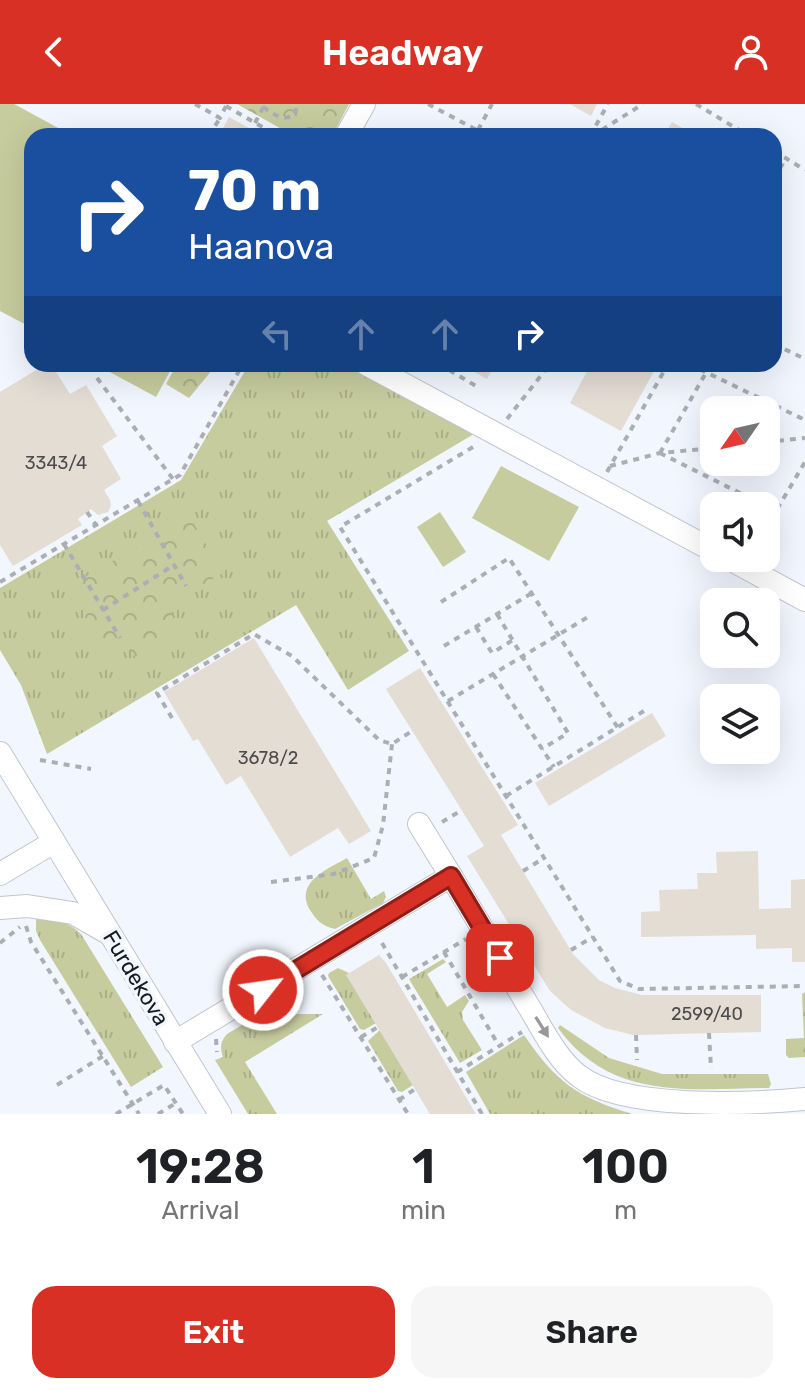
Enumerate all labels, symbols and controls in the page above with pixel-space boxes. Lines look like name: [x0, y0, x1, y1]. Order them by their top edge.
icon: back: [32, 30, 76, 74]
icon: person: [729, 30, 773, 74]
text: Headway: [322, 31, 483, 74]
text: 70 m: [188, 158, 321, 224]
icon: right: [56, 160, 160, 264]
text: Haanova: [188, 225, 334, 268]
icon: left: [255, 312, 299, 356]
icon: ahead: [339, 312, 383, 356]
icon: ahead: [423, 312, 467, 356]
icon: right: [507, 312, 551, 356]
north arrow: [700, 396, 780, 476]
map controls: [700, 396, 780, 764]
house number: 3343/4: [25, 452, 87, 474]
button: sound: [700, 492, 780, 572]
button: search: [700, 588, 780, 668]
button: layers: [700, 684, 780, 764]
house number: 3678/2: [238, 747, 298, 769]
pin: [466, 924, 534, 992]
street label: Furdekova: [97, 925, 175, 1031]
icon: arrive: [478, 936, 522, 980]
position arrow: [221, 948, 305, 1032]
house number: 2599/40: [671, 1003, 743, 1025]
one-way arrow: [534, 1016, 548, 1038]
text: 19:28: [136, 1138, 265, 1195]
text: 1: [412, 1138, 435, 1195]
text: 100: [582, 1138, 669, 1195]
text: Arrival: [161, 1195, 239, 1226]
text: min: [401, 1195, 446, 1226]
text: m: [614, 1195, 637, 1226]
button: Exit: [32, 1286, 395, 1378]
button: Share: [411, 1286, 773, 1378]

